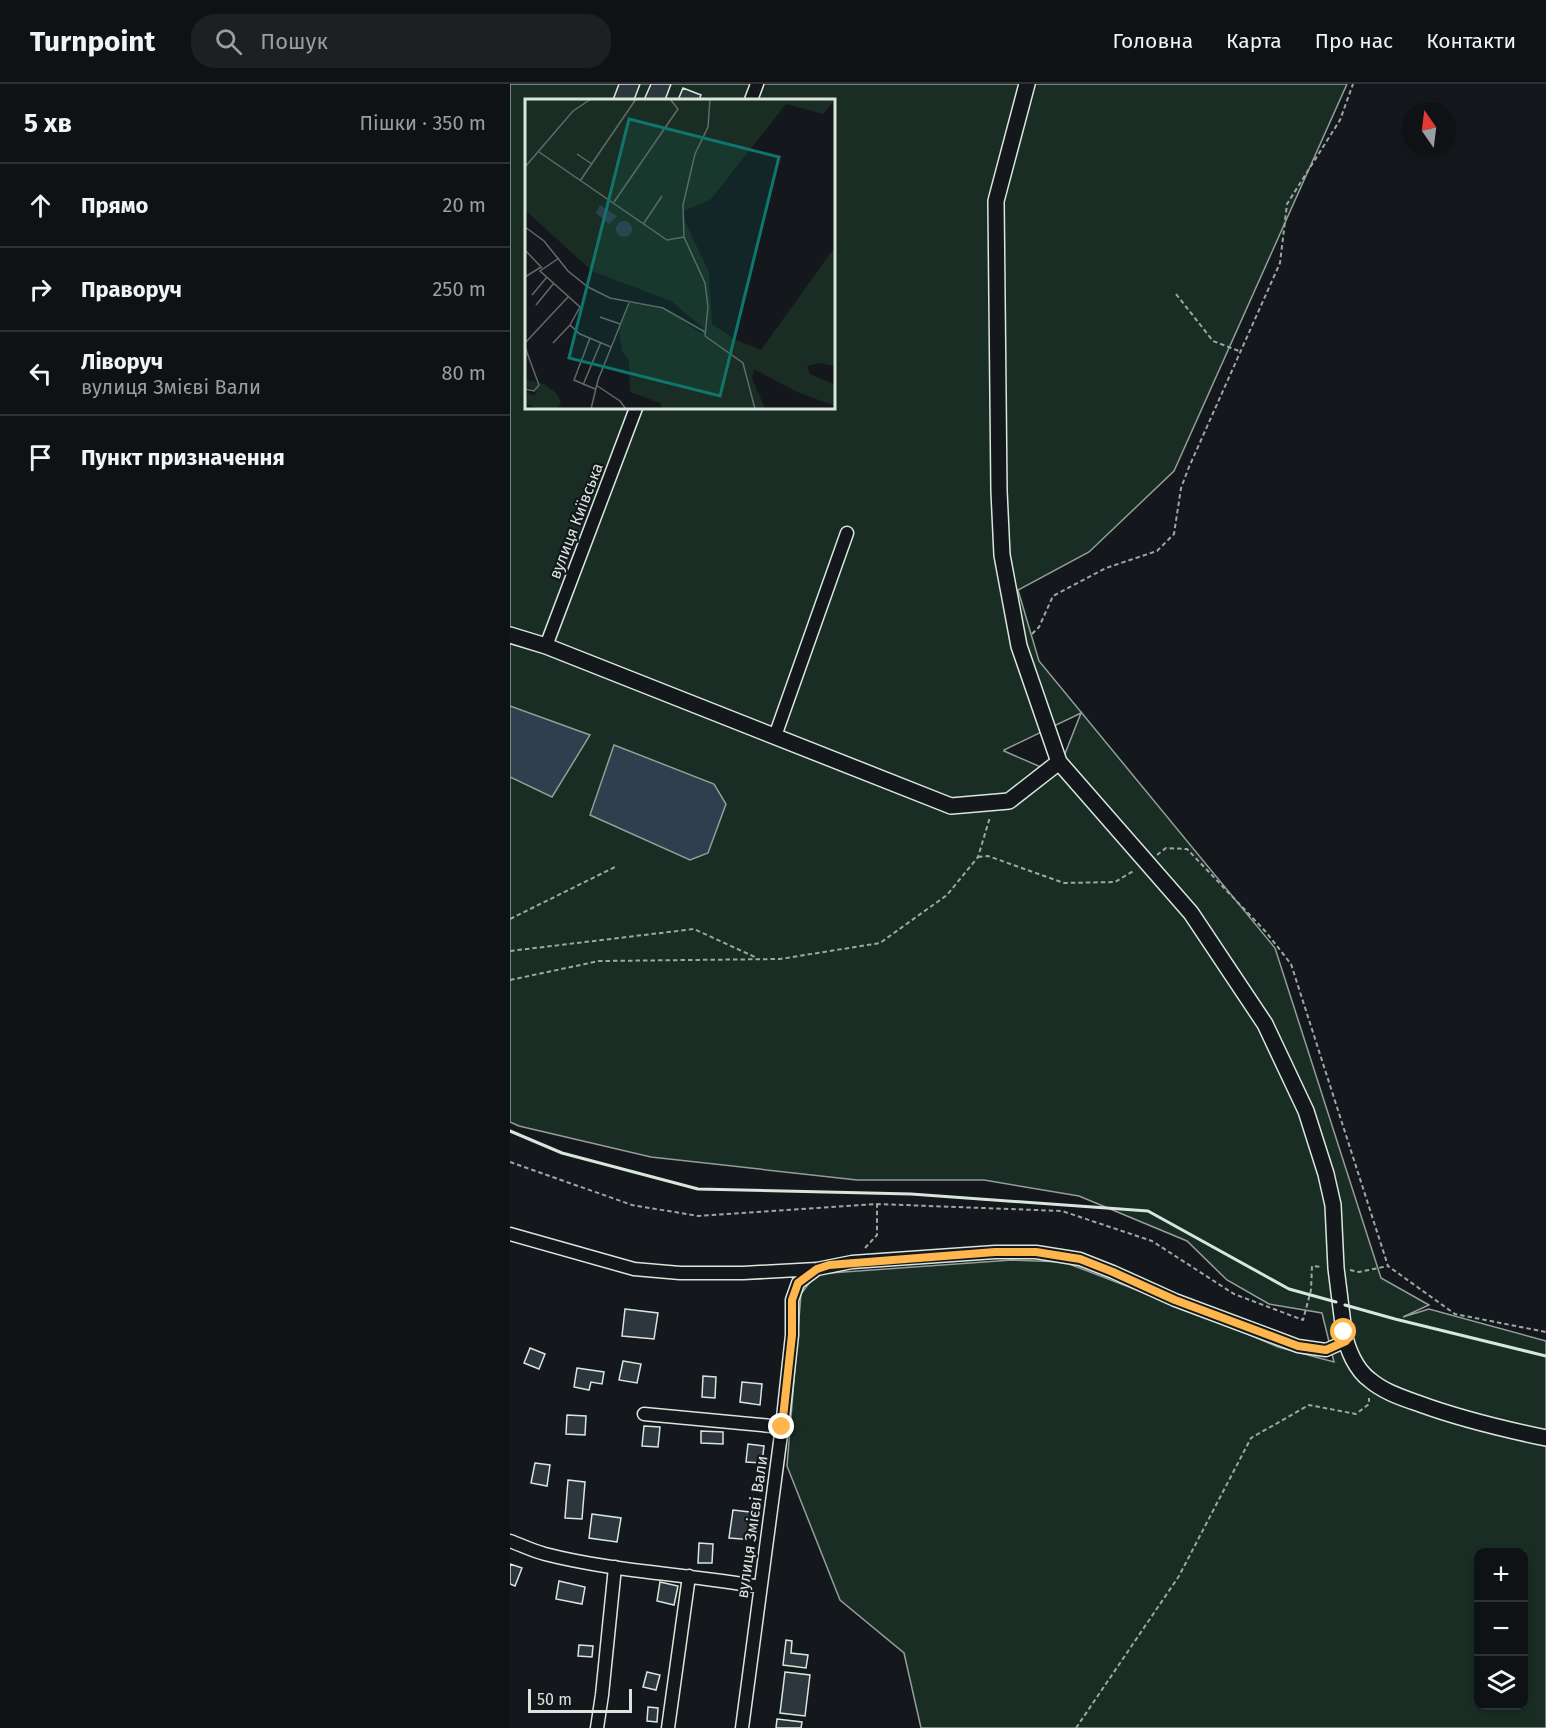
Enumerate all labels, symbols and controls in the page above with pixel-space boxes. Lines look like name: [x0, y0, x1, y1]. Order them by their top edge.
search box: [191, 14, 611, 68]
text: Turnpoint: [30, 25, 155, 58]
icon: search: [212, 25, 245, 58]
text: Пошук: [260, 28, 328, 55]
text: Головна: [1112, 28, 1193, 54]
text: Карта: [1226, 28, 1282, 54]
text: Про нас: [1315, 28, 1393, 54]
text: Контакти: [1426, 28, 1516, 54]
inset map: [525, 99, 836, 410]
north arrow: [1402, 102, 1456, 156]
text: 5 хв: [24, 108, 72, 139]
text: Пішки · 350 m: [360, 111, 486, 135]
icon: ahead: [24, 189, 57, 222]
text: Прямо: [81, 192, 148, 219]
text: 20 m: [443, 193, 486, 217]
icon: right: [24, 273, 57, 306]
text: Праворуч: [81, 276, 182, 303]
text: 250 m: [432, 277, 486, 301]
text: Ліворуч: [81, 348, 163, 375]
icon: left: [24, 357, 57, 390]
text: 80 m: [441, 361, 486, 385]
text: вулиця Змієві Вали: [81, 375, 261, 399]
icon: arrive: [24, 441, 57, 474]
text: Пункт призначення: [81, 444, 285, 471]
street label: вулиця Київська: [545, 460, 607, 582]
route start: [1330, 1318, 1356, 1344]
route end: [768, 1413, 794, 1439]
street label: вулиця Змієві Вали: [733, 1454, 771, 1600]
map controls: [1474, 1548, 1528, 1710]
button: +: [1474, 1548, 1528, 1602]
button: −: [1474, 1602, 1528, 1656]
button: layers: [1474, 1656, 1528, 1710]
scale bar: [528, 1686, 632, 1714]
text: 50 m: [537, 1690, 572, 1709]

